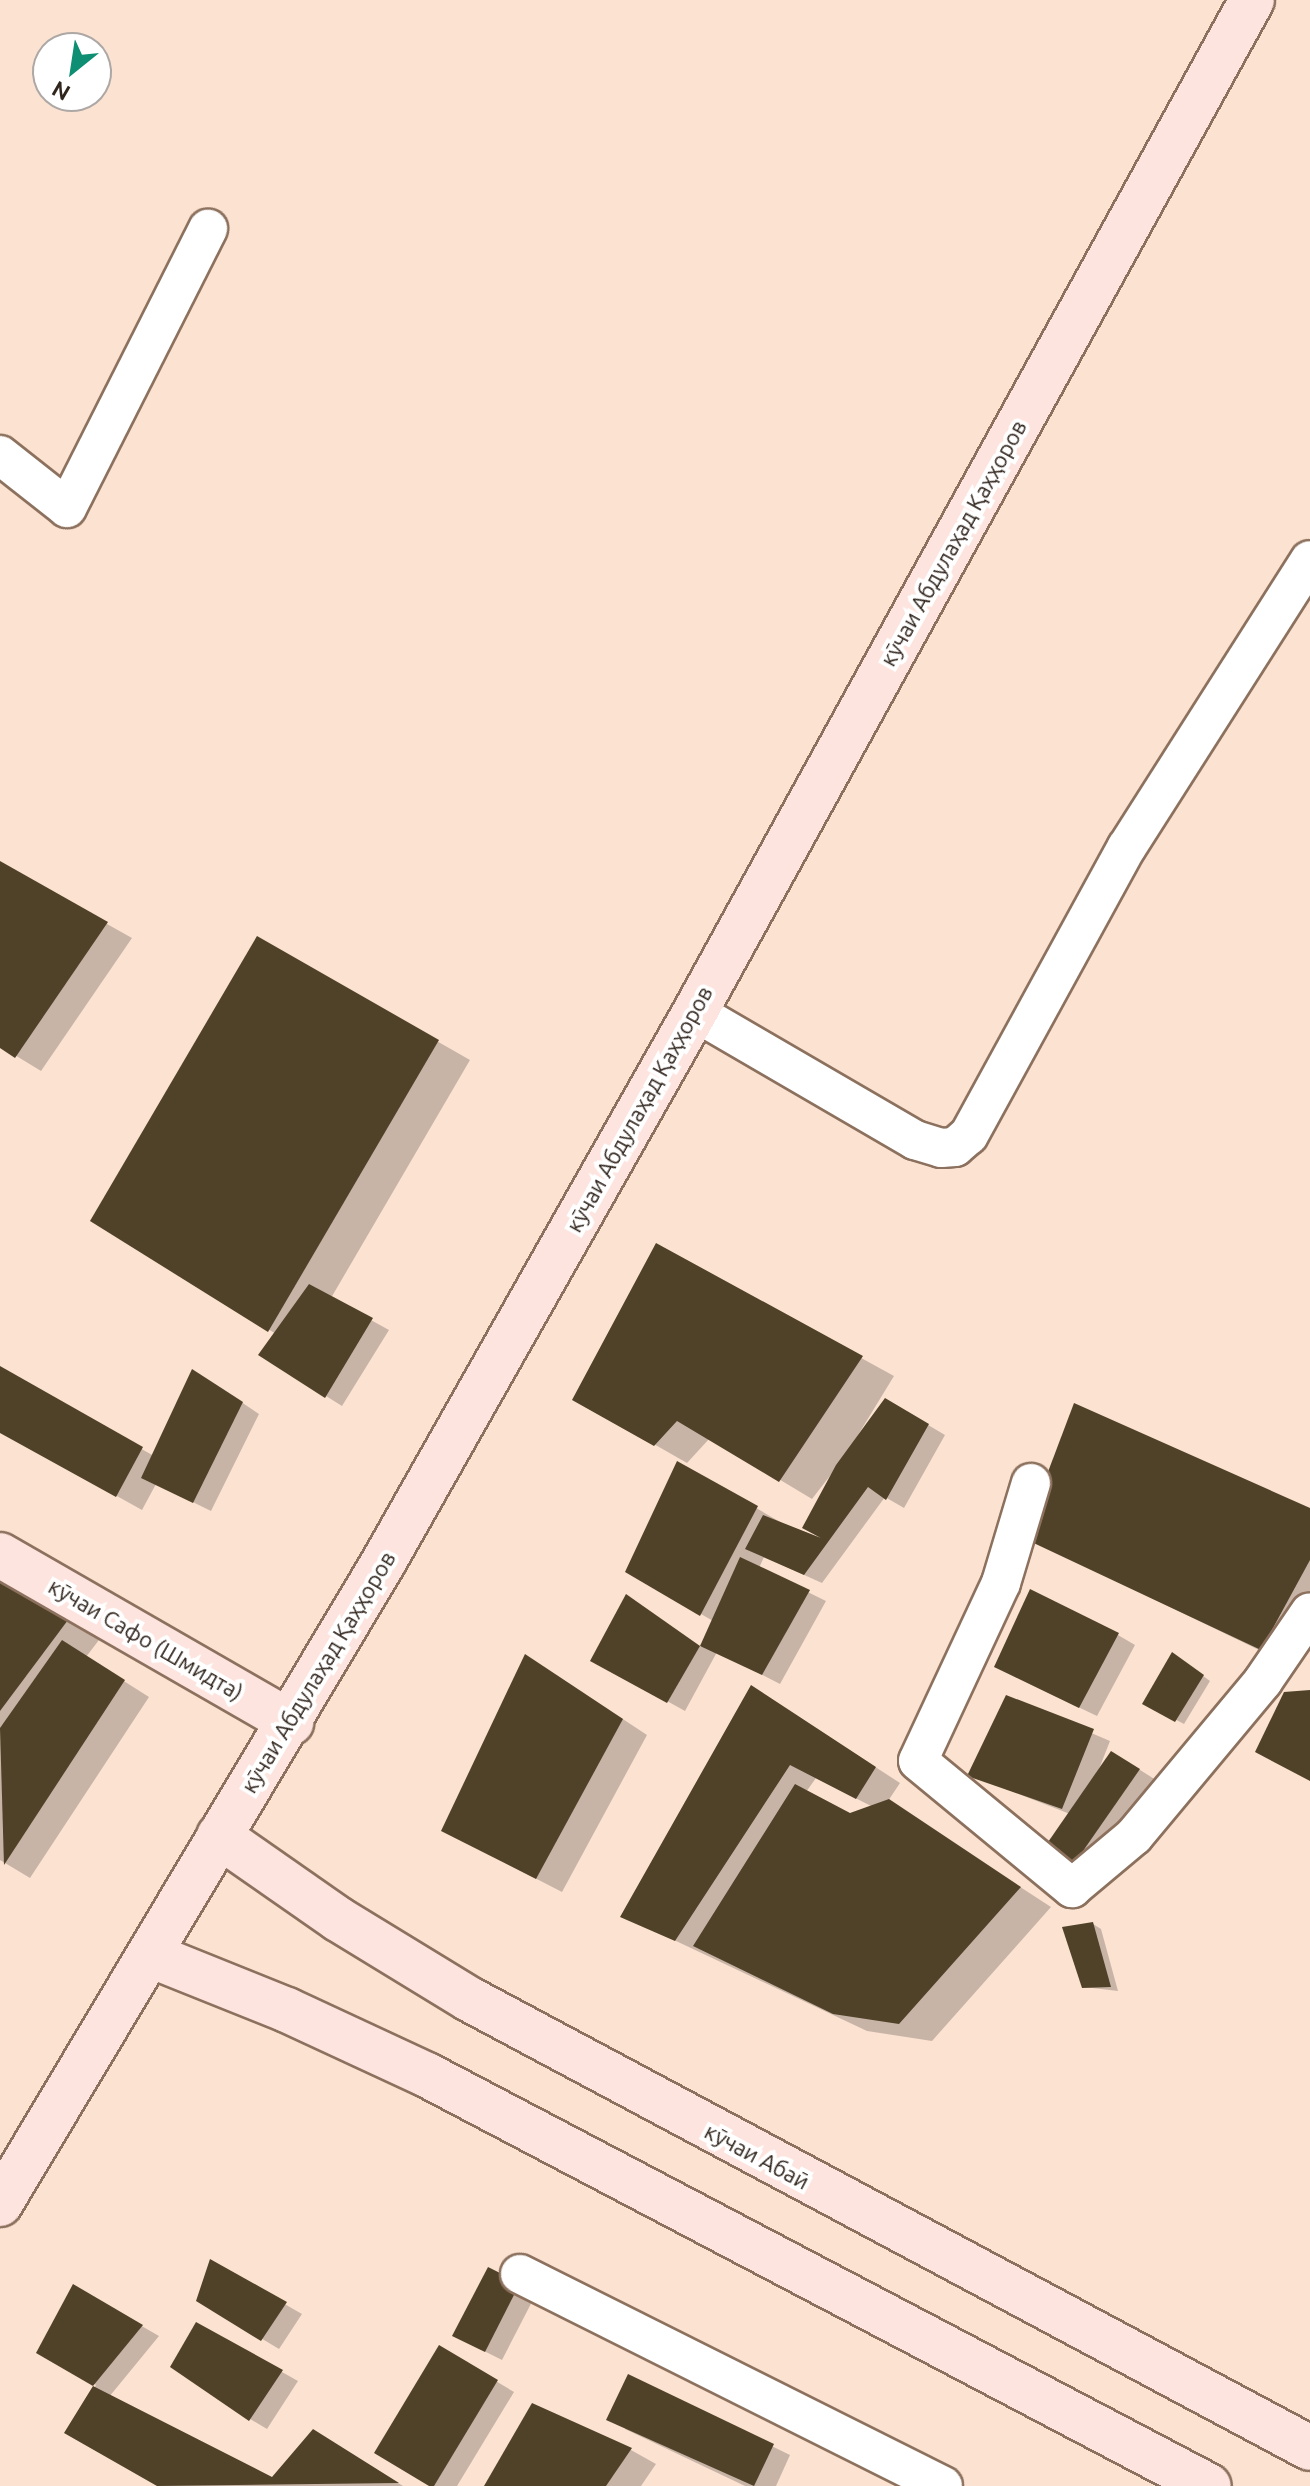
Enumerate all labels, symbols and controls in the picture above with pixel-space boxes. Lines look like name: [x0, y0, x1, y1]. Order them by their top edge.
north arrow: [32, 32, 112, 112]
text: N: [47, 77, 74, 106]
street label: кӯчаи Абдулаҳад Қаҳҳоров: [874, 415, 1032, 671]
street label: кӯчаи Абдулаҳад Қаҳҳоров: [560, 981, 718, 1237]
street label: кӯчаи Абдулаҳад Қаҳҳоров: [235, 1546, 401, 1798]
street label: кӯчаи Сафо (Шмидта): [44, 1573, 248, 1705]
street label: кӯчаи Абаӣ: [700, 2117, 814, 2195]

